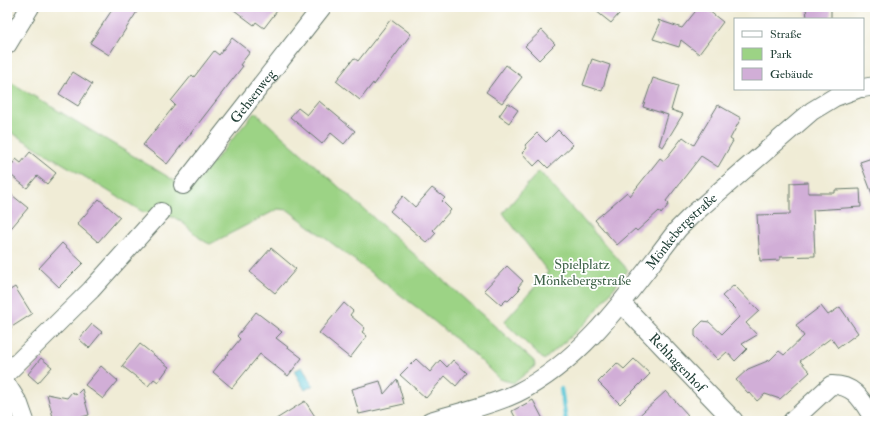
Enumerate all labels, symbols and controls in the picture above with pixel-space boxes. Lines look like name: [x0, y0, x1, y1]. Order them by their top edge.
legend: [734, 18, 864, 90]
text: Straße: [770, 27, 801, 42]
text: Park: [770, 47, 792, 62]
street label: Gehsenweg: [227, 65, 280, 127]
text: Gebäude: [770, 67, 813, 82]
street label: Mönkebergstraße: [642, 189, 721, 273]
park label: Spielplatz Mönkebergstraße: [533, 256, 631, 289]
street label: Rehhagenhof: [645, 330, 711, 397]

